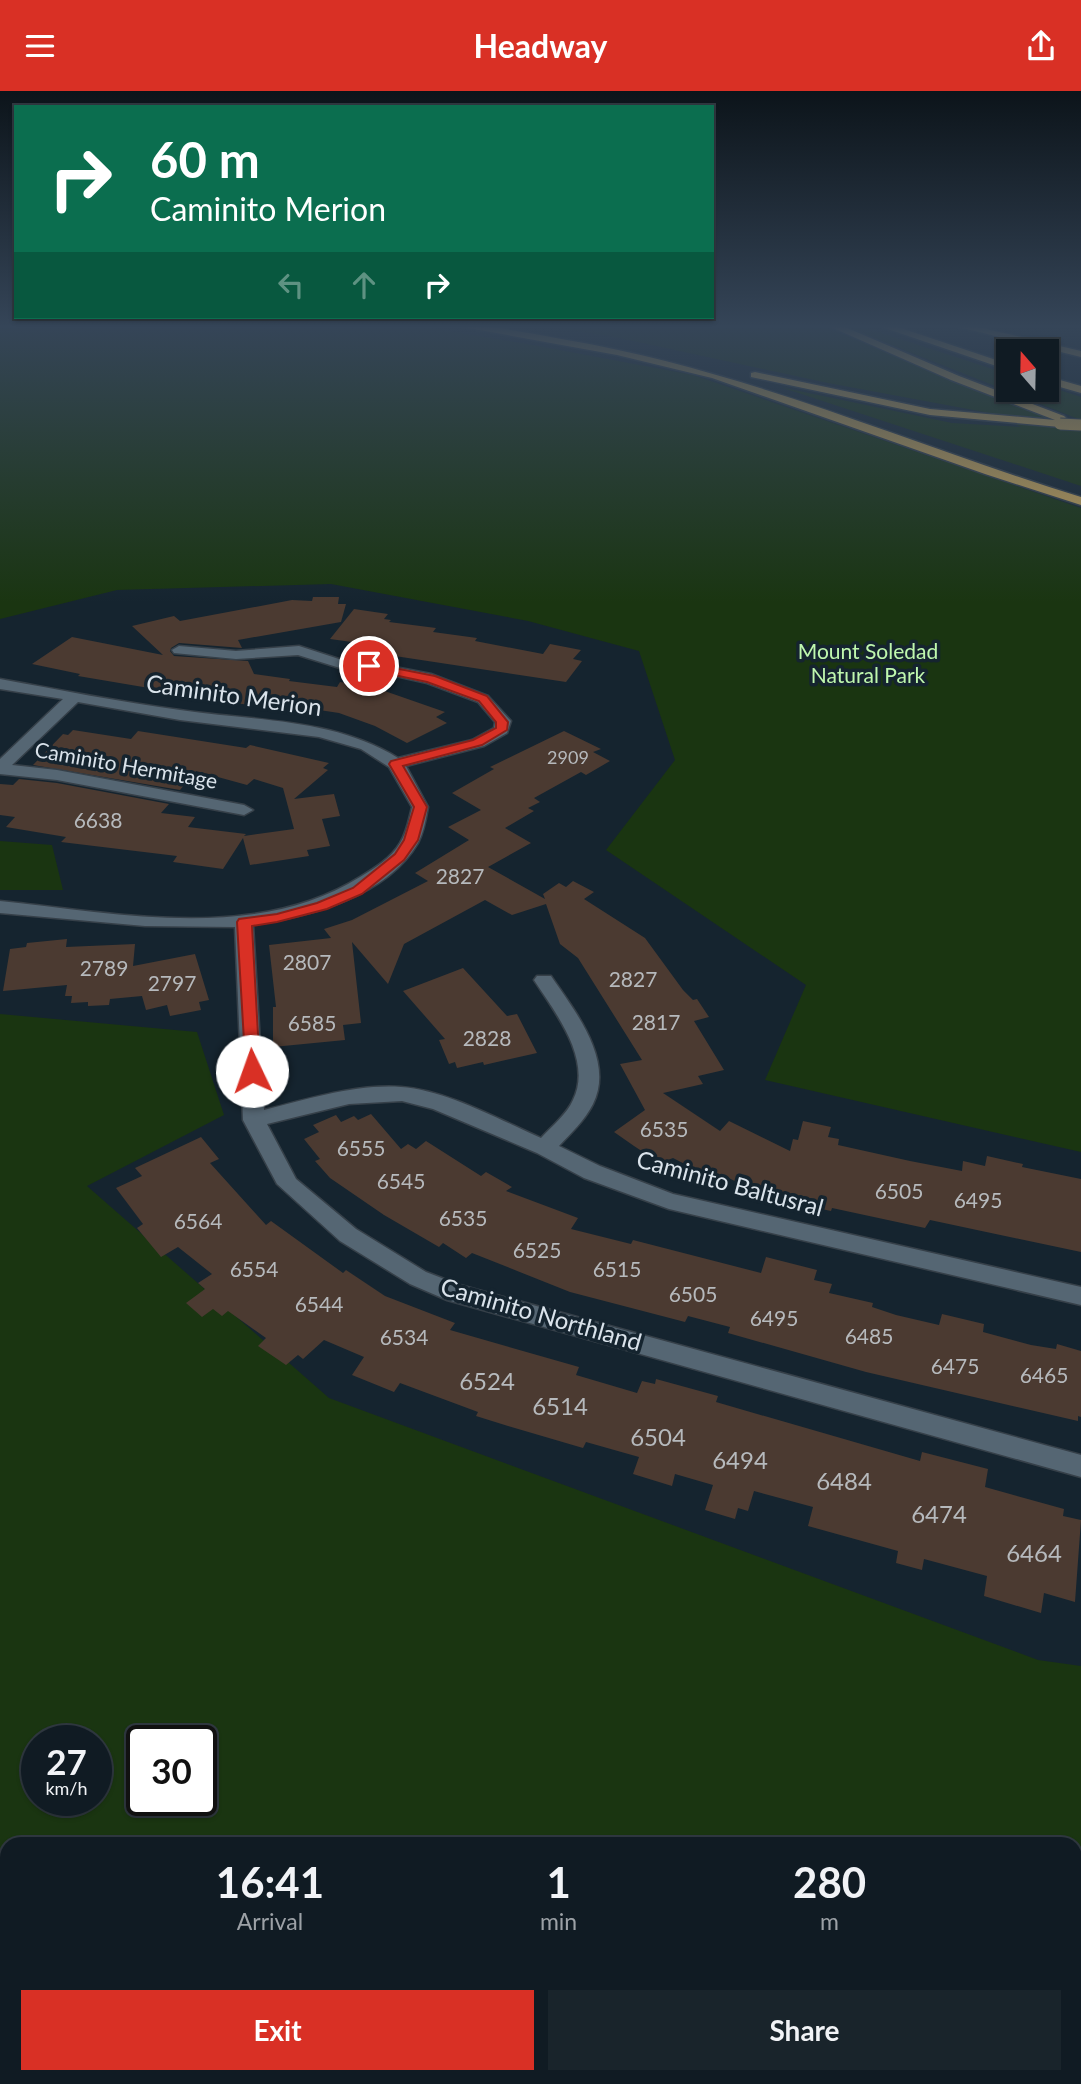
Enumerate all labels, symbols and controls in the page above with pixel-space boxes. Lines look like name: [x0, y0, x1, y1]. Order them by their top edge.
text: Headway: [474, 26, 607, 65]
icon: menu: [21, 27, 59, 65]
icon: share: [1022, 27, 1060, 65]
text: 60 m: [150, 130, 260, 188]
icon: right: [35, 133, 126, 224]
text: Caminito Merion: [150, 189, 386, 228]
icon: left: [272, 266, 310, 304]
icon: ahead: [345, 266, 383, 304]
icon: right: [418, 266, 456, 304]
north arrow: [996, 339, 1059, 403]
map controls: [996, 339, 1059, 402]
pin: [339, 636, 399, 696]
park label: Mount Soledad Natural Park: [798, 638, 938, 687]
icon: arrive: [350, 647, 388, 685]
street label: Caminito Merion: [145, 668, 324, 721]
street label: Caminito Hermitage: [33, 736, 219, 793]
house number: 2909: [547, 746, 589, 768]
house number: 6638: [74, 807, 122, 832]
house number: 2827: [436, 863, 484, 888]
house number: 2807: [283, 949, 331, 974]
house number: 2789: [80, 955, 128, 980]
house number: 2827: [609, 966, 657, 991]
house number: 2797: [148, 970, 196, 995]
house number: 2817: [632, 1009, 680, 1034]
house number: 6585: [288, 1010, 336, 1035]
house number: 2828: [463, 1025, 511, 1050]
position arrow: [215, 1034, 289, 1108]
house number: 6535: [640, 1116, 688, 1141]
house number: 6555: [337, 1135, 385, 1160]
street label: Caminito Baltusral: [634, 1144, 827, 1221]
house number: 6545: [377, 1168, 425, 1193]
house number: 6505: [875, 1178, 923, 1203]
house number: 6495: [954, 1187, 1002, 1212]
house number: 6535: [439, 1205, 487, 1230]
house number: 6564: [174, 1208, 222, 1233]
house number: 6525: [513, 1237, 561, 1262]
house number: 6554: [230, 1256, 278, 1281]
house number: 6515: [593, 1256, 641, 1281]
street label: Caminito Northland: [438, 1271, 645, 1356]
house number: 6505: [669, 1281, 717, 1306]
house number: 6544: [295, 1291, 343, 1316]
house number: 6495: [750, 1305, 798, 1330]
house number: 6485: [845, 1323, 893, 1348]
house number: 6534: [380, 1324, 428, 1349]
house number: 6475: [931, 1353, 979, 1378]
house number: 6465: [1020, 1362, 1068, 1387]
house number: 6524: [459, 1366, 515, 1395]
house number: 6514: [532, 1391, 588, 1420]
house number: 6504: [630, 1422, 686, 1451]
house number: 6494: [712, 1445, 768, 1474]
house number: 6484: [816, 1466, 872, 1495]
house number: 6474: [911, 1499, 967, 1528]
house number: 6464: [1006, 1538, 1062, 1567]
speed limit sign: 30: [126, 1725, 217, 1816]
text: 27: [46, 1740, 87, 1782]
text: km/h: [45, 1777, 88, 1799]
text: 16:41: [216, 1857, 324, 1907]
text: 1: [546, 1857, 571, 1907]
text: 280: [793, 1857, 866, 1907]
text: Arrival: [237, 1907, 303, 1935]
text: min: [540, 1907, 577, 1935]
text: m: [820, 1907, 839, 1935]
button: Exit: [21, 1990, 534, 2070]
button: Share: [548, 1990, 1061, 2070]

